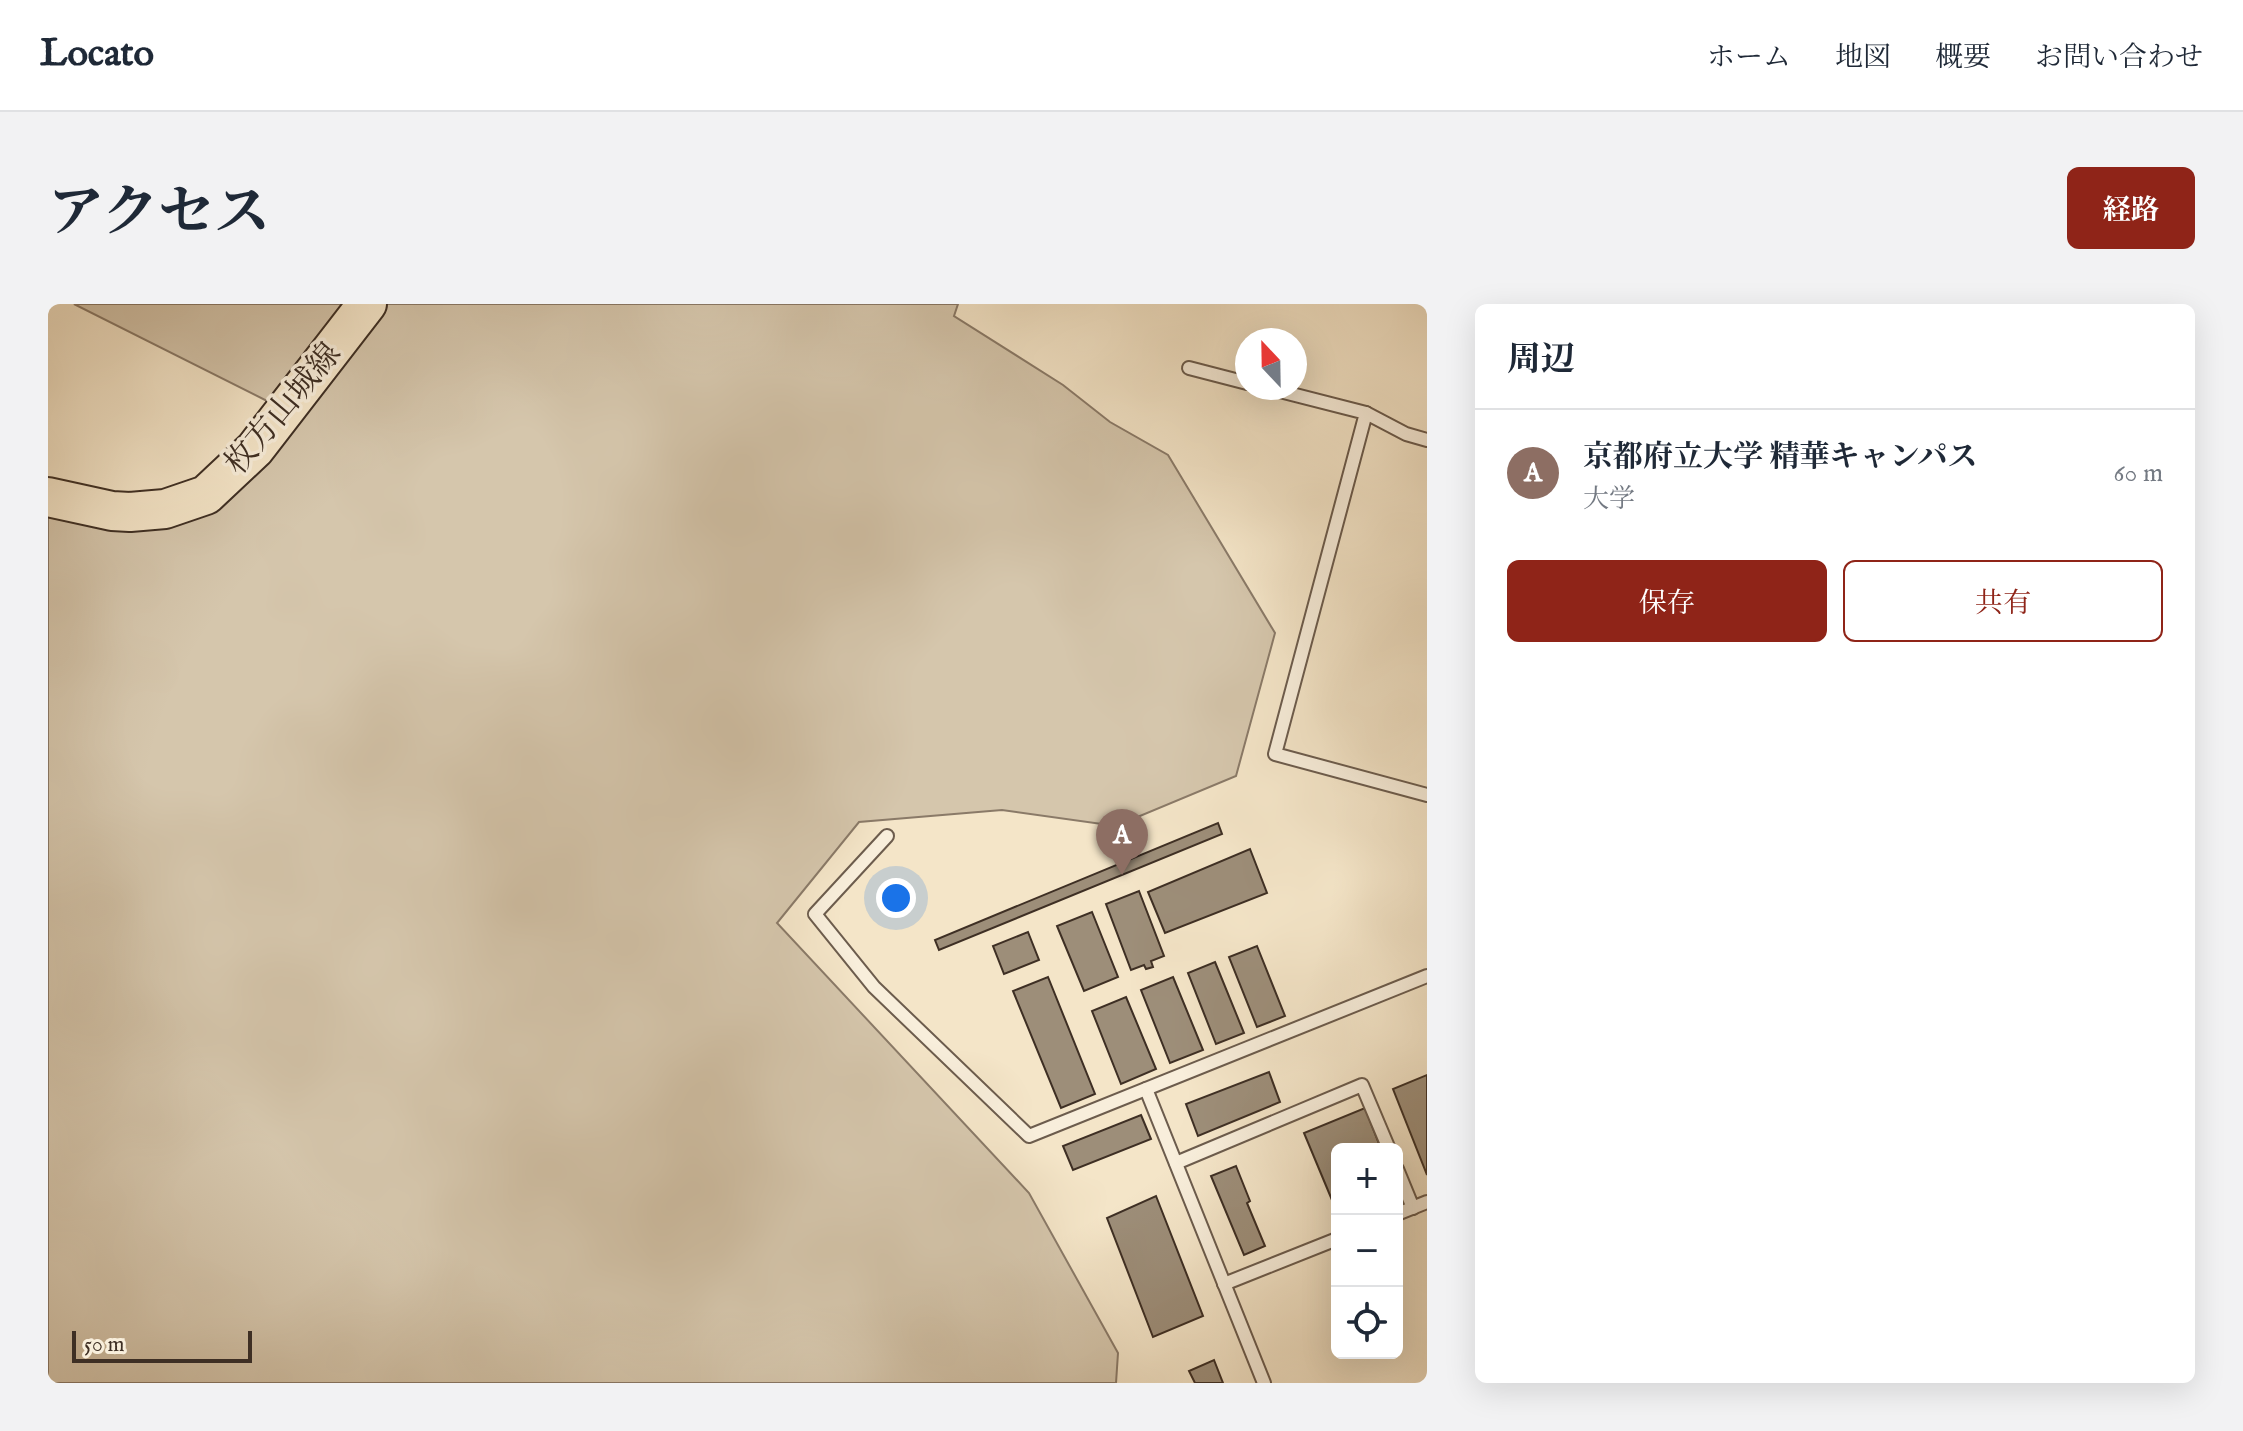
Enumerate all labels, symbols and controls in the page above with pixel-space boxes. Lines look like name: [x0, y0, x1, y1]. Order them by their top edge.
text: Locato: [40, 31, 154, 79]
text: ホーム: [1707, 41, 1791, 76]
text: 地図: [1835, 41, 1891, 76]
text: 概要: [1935, 41, 1991, 76]
text: お問い合わせ: [2035, 41, 2203, 76]
button: 経路: [2067, 167, 2195, 249]
text: アクセス: [48, 179, 270, 250]
north arrow: [1235, 328, 1307, 400]
street label: 枚方山城線: [217, 335, 351, 484]
text: 周辺: [1507, 339, 1575, 382]
text: 京都府立大学 精華キャンパス: [1583, 439, 1977, 477]
text: A: [1524, 457, 1542, 490]
text: 60 m: [2114, 457, 2163, 490]
text: 大学: [1583, 483, 1635, 516]
button: 保存: [1507, 560, 1827, 642]
button: 共有: [1843, 560, 2163, 642]
pin: A: [1096, 809, 1148, 875]
your location: [876, 878, 916, 918]
map controls: [1331, 1143, 1403, 1359]
button: +: [1331, 1143, 1403, 1215]
button: −: [1331, 1215, 1403, 1287]
button: locate: [1331, 1287, 1403, 1359]
scale bar: [72, 1327, 252, 1363]
text: 50 m: [84, 1331, 125, 1359]

